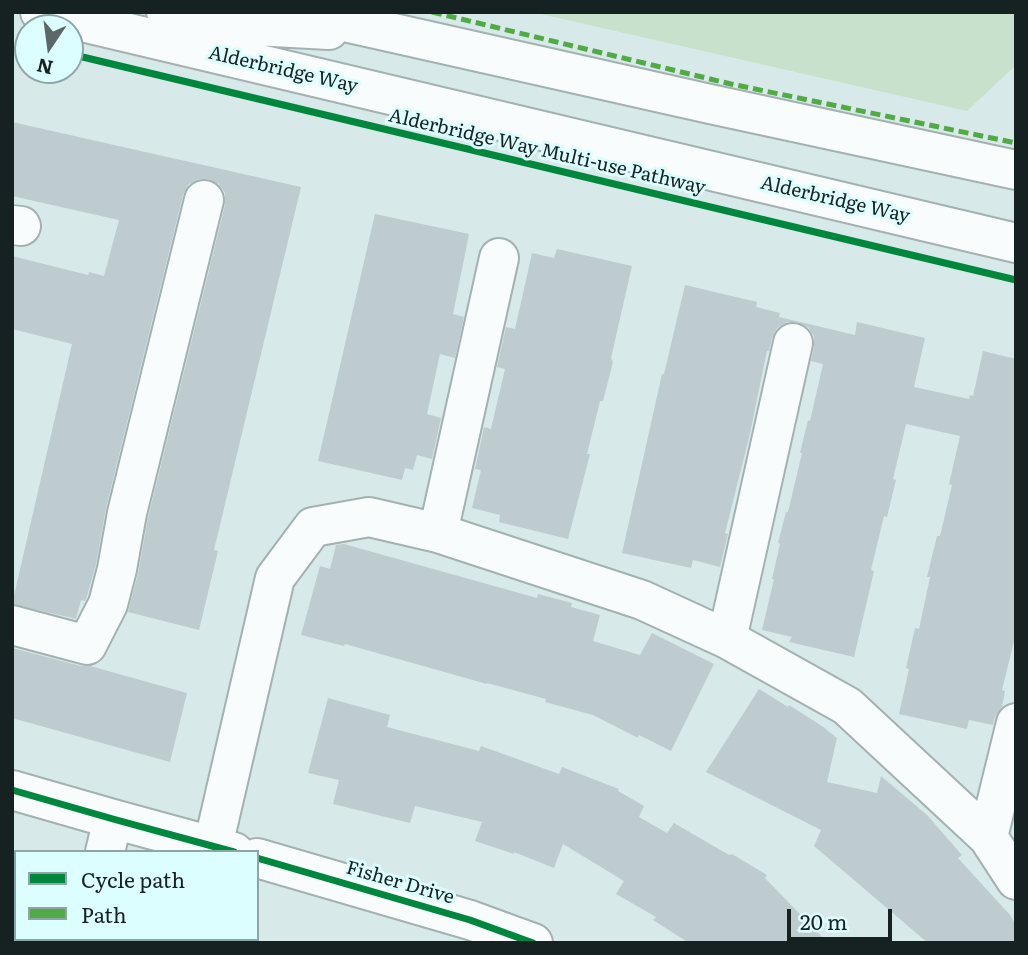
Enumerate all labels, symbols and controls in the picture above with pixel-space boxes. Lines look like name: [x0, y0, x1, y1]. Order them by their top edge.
north arrow: [14, 14, 84, 84]
street label: Alderbridge Way: [206, 42, 360, 98]
text: N: [34, 52, 56, 83]
street label: Alderbridge Way Multi-use Pathway: [386, 104, 708, 200]
street label: Alderbridge Way: [758, 172, 912, 228]
legend: [14, 850, 259, 941]
street label: Fisher Drive: [343, 857, 457, 909]
text: Cycle path: [81, 863, 185, 894]
scale bar: [790, 895, 895, 939]
text: Path: [81, 898, 127, 929]
text: 20 m: [800, 905, 847, 936]

